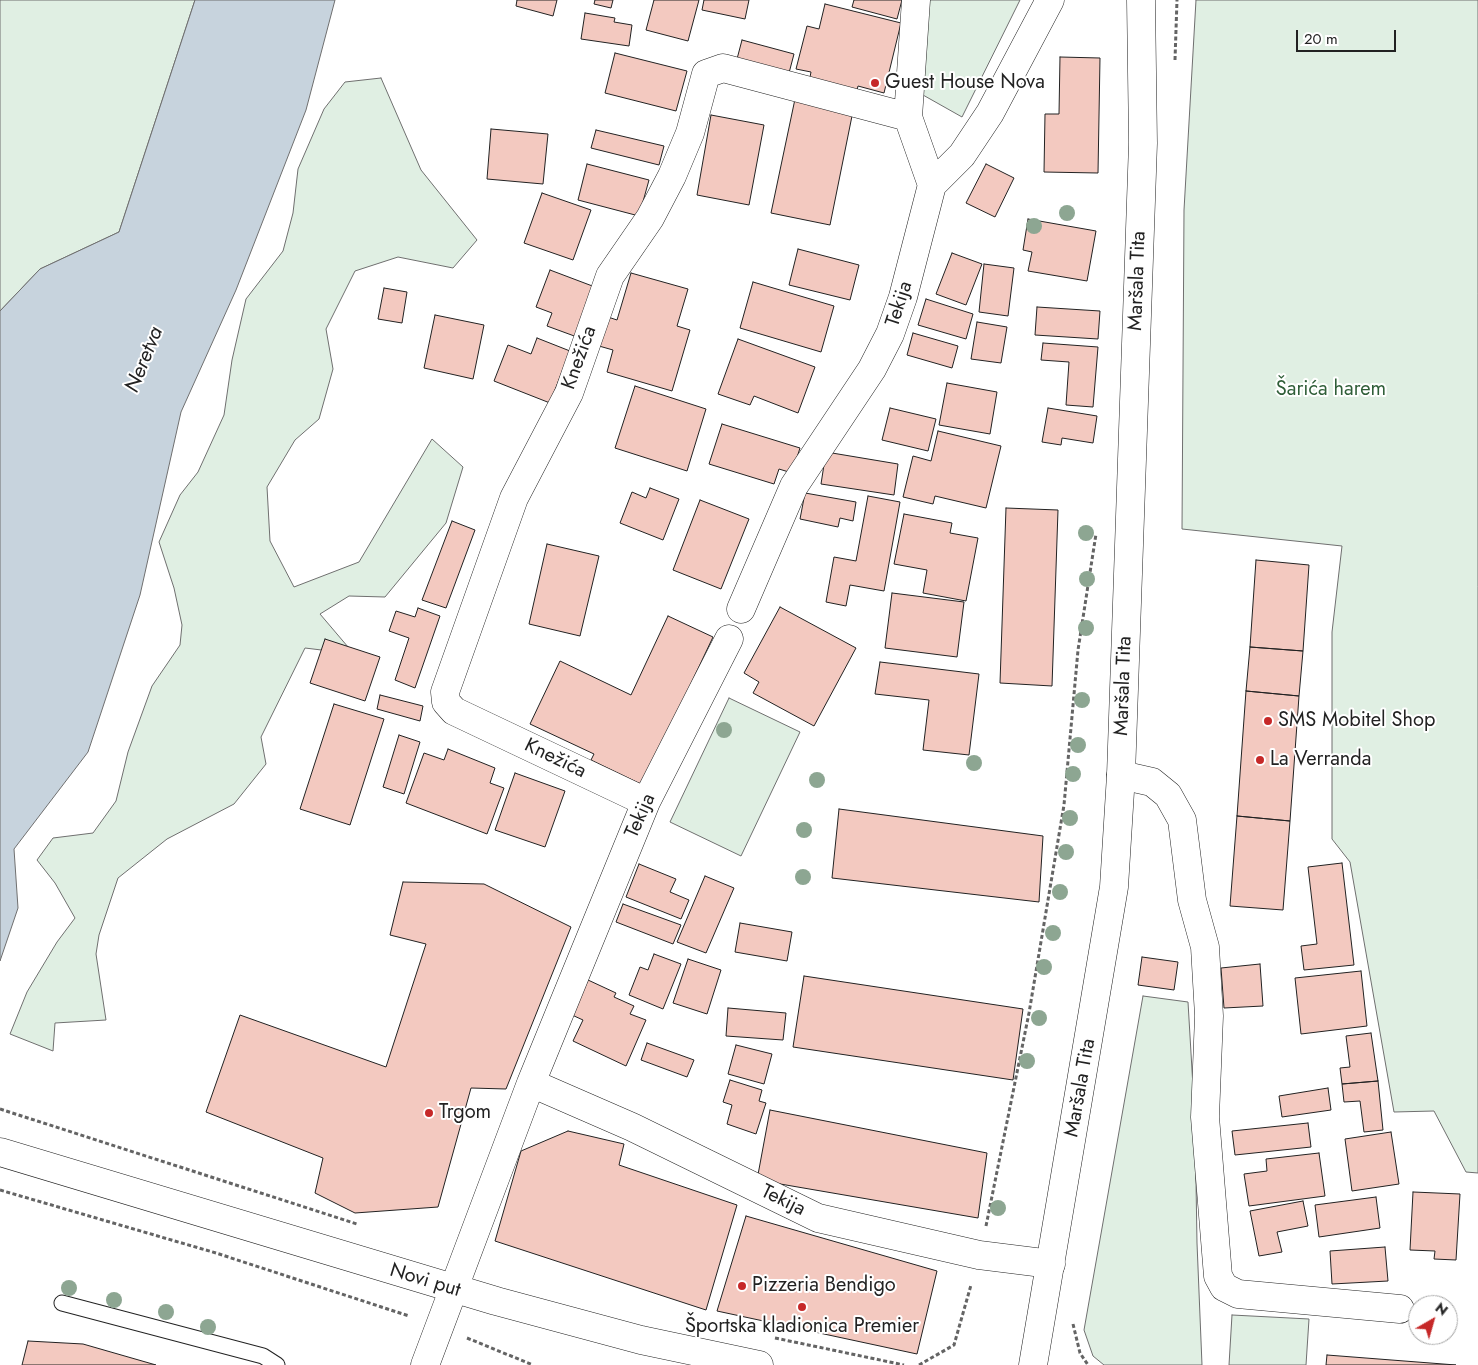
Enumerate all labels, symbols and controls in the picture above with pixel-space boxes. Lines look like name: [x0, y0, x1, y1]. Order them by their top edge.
scale bar: [1298, 20, 1398, 52]
text: 20 m: [1304, 28, 1338, 50]
place label: Guest House Nova: [885, 71, 1045, 95]
marker: Guest House Nova: [869, 77, 881, 89]
street label: Maršala Tita: [1124, 231, 1152, 331]
street label: Tekija: [881, 278, 919, 330]
water label: Neretva: [120, 323, 170, 397]
street label: Knežića: [557, 323, 603, 393]
park label: Šarića harem: [1276, 378, 1386, 402]
street label: Maršala Tita: [1110, 636, 1138, 736]
place label: SMS Mobitel Shop: [1278, 709, 1435, 733]
marker: SMS Mobitel Shop: [1262, 715, 1274, 727]
street label: Knežića: [520, 734, 590, 784]
place label: La Verranda: [1270, 748, 1371, 772]
marker: La Verranda: [1254, 754, 1266, 766]
street label: Tekija: [621, 790, 661, 842]
street label: Maršala Tita: [1061, 1037, 1101, 1139]
place label: Trgom: [439, 1101, 491, 1125]
marker: Trgom: [423, 1107, 435, 1119]
street label: Tekija: [757, 1180, 809, 1222]
street label: Novi put: [387, 1259, 463, 1303]
place label: Pizzeria Bendigo: [752, 1274, 896, 1298]
marker: Pizzeria Bendigo: [736, 1280, 748, 1292]
north arrow: [1408, 1295, 1458, 1345]
text: N: [1431, 1298, 1452, 1320]
marker: Športska kladionica Premier: [796, 1301, 808, 1313]
place label: Športska kladionica Premier: [685, 1315, 919, 1339]

